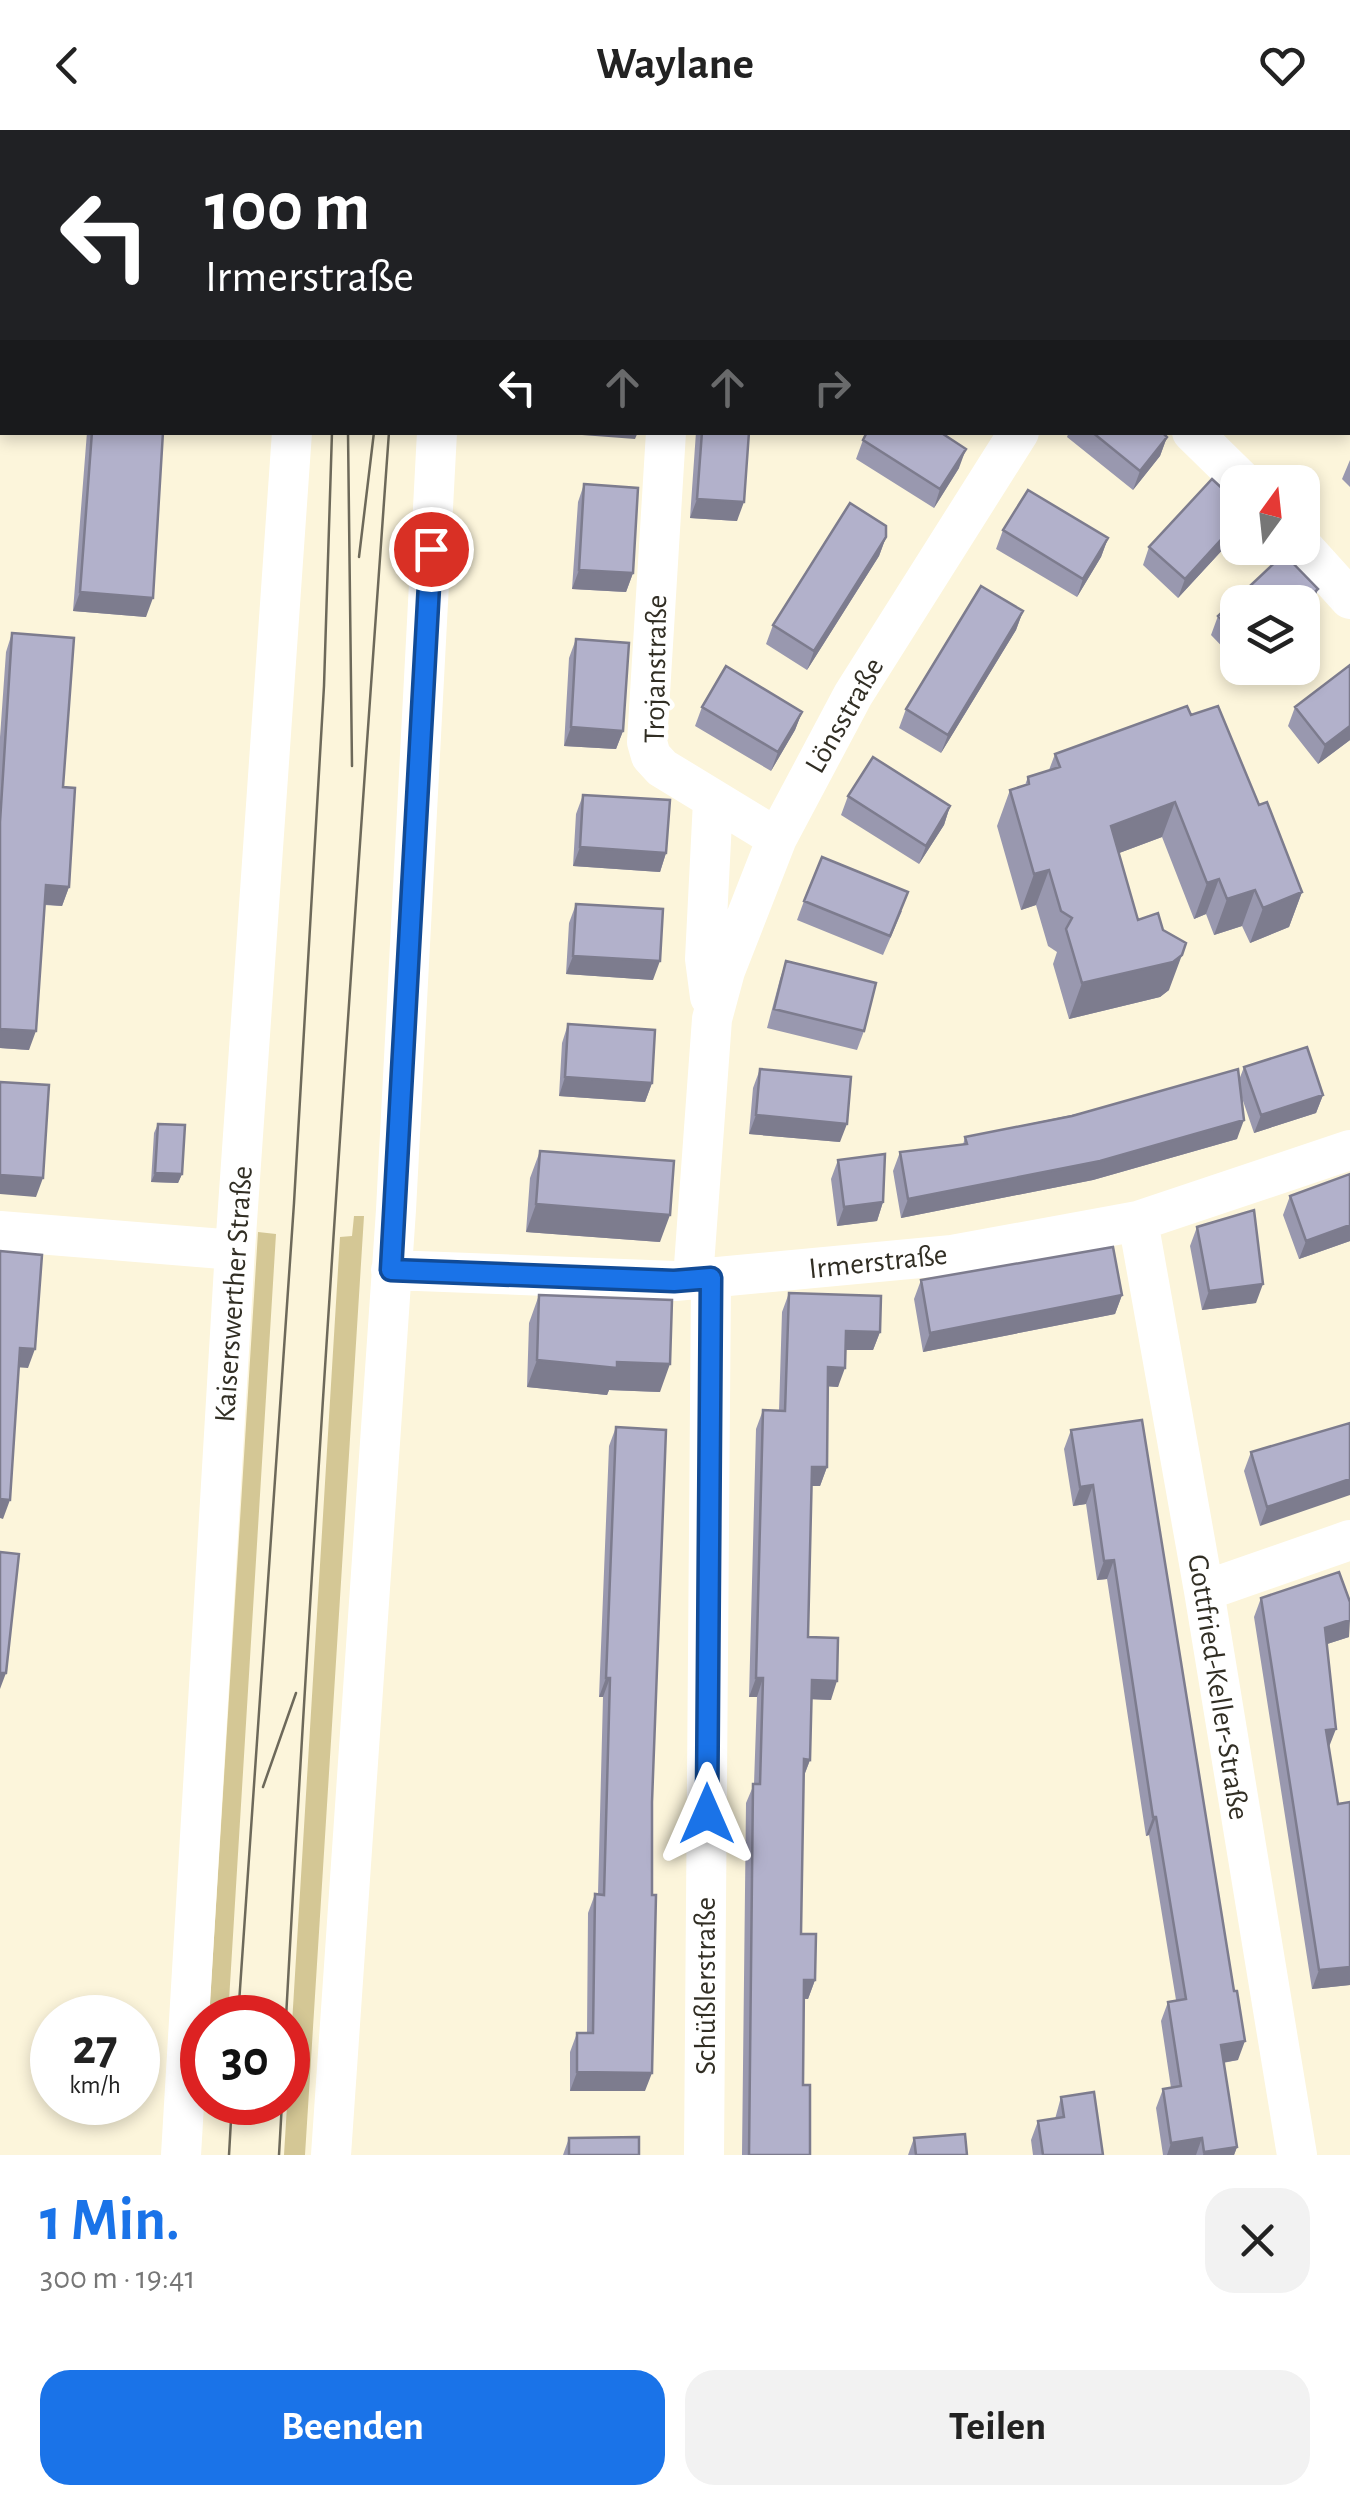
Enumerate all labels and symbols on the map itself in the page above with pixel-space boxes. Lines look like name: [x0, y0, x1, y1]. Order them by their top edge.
north arrow: [1220, 465, 1320, 565]
pin: [389, 507, 474, 592]
street label: Trojanstraße: [640, 595, 672, 744]
street label: Lönsstraße: [800, 653, 890, 778]
street label: Kaiserswerther Straße: [210, 1165, 258, 1423]
street label: Irmerstraße: [807, 1240, 949, 1284]
street label: Gottfried-Keller-Straße: [1182, 1552, 1254, 1822]
position arrow: [655, 1762, 759, 1866]
street label: Schüßlerstraße: [691, 1897, 721, 2075]
speed limit sign: 30: [180, 1995, 310, 2125]

